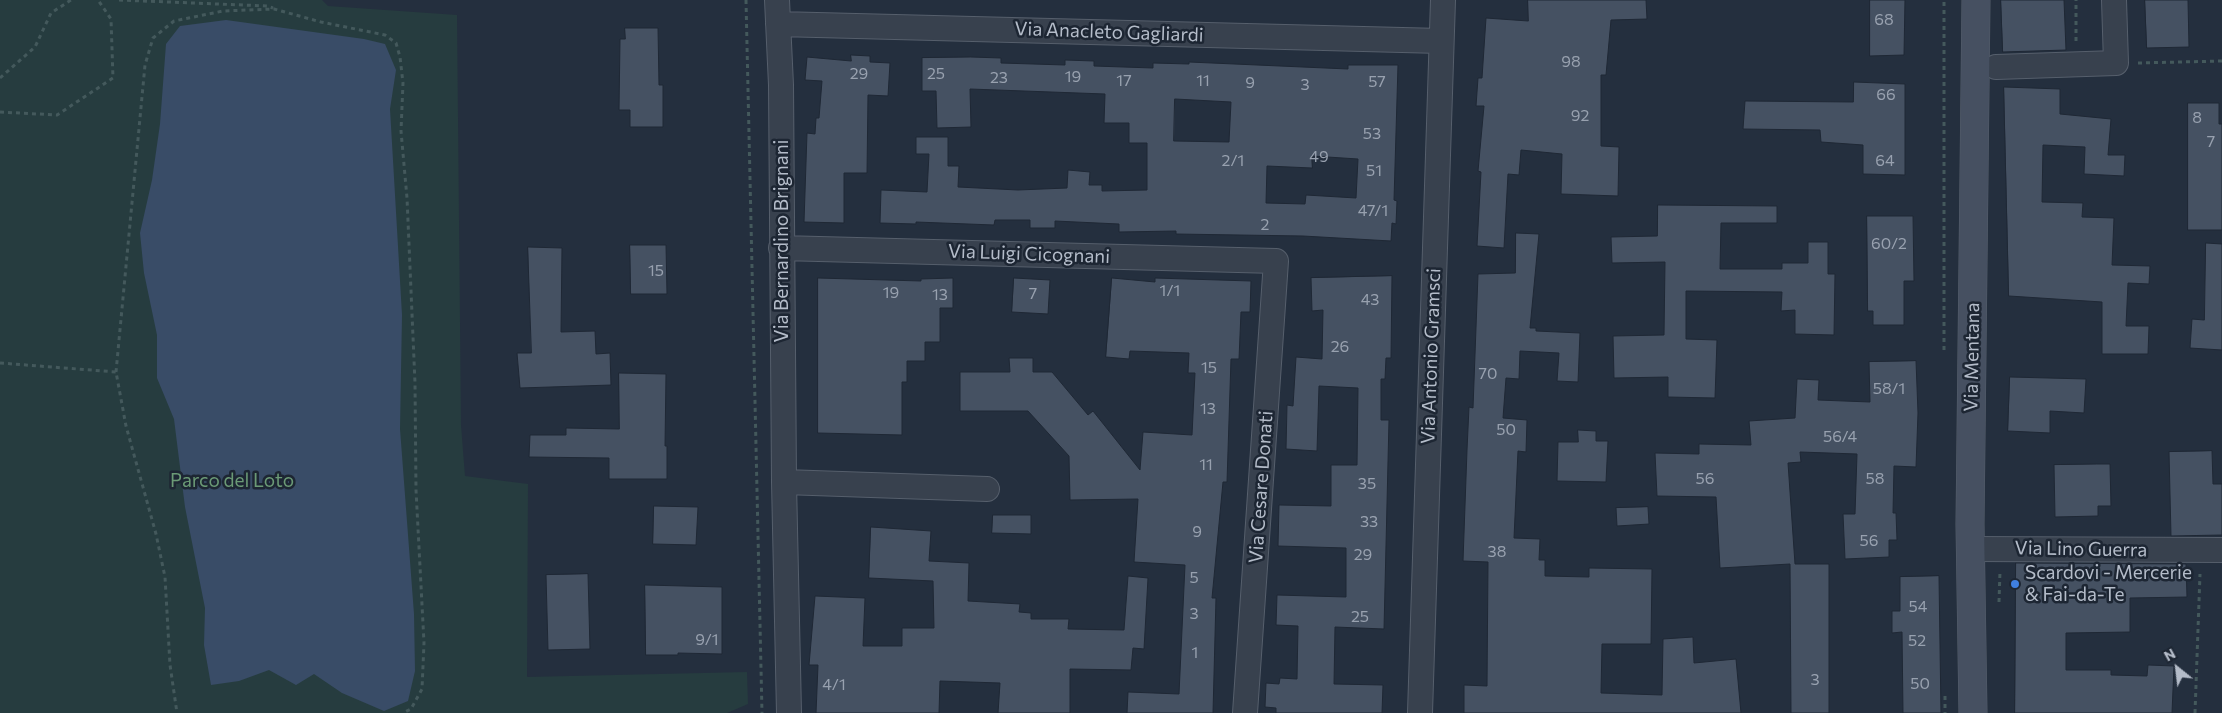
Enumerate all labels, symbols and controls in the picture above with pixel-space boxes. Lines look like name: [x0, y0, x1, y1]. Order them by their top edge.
house number: 68: [1874, 10, 1894, 30]
street label: Via Anacleto Gagliardi: [1014, 17, 1204, 47]
house number: 98: [1561, 52, 1581, 72]
house number: 29: [850, 64, 868, 84]
house number: 25: [927, 64, 945, 84]
house number: 19: [1065, 67, 1081, 87]
house number: 23: [990, 68, 1008, 88]
house number: 17: [1116, 71, 1132, 91]
house number: 11: [1196, 71, 1210, 91]
house number: 57: [1368, 72, 1386, 92]
house number: 9: [1245, 73, 1255, 93]
house number: 3: [1300, 75, 1310, 95]
house number: 66: [1876, 85, 1896, 105]
house number: 92: [1571, 106, 1589, 126]
house number: 8: [2192, 108, 2202, 128]
house number: 53: [1363, 124, 1381, 144]
house number: 7: [2207, 132, 2215, 152]
street label: Via Bernardino Brignani: [771, 140, 793, 342]
house number: 49: [1309, 147, 1329, 167]
house number: 2/1: [1222, 151, 1244, 171]
house number: 64: [1875, 151, 1895, 171]
house number: 51: [1366, 161, 1382, 181]
house number: 47/1: [1358, 201, 1388, 221]
house number: 2: [1261, 215, 1269, 235]
house number: 60/2: [1871, 234, 1907, 254]
street label: Via Luigi Cicognani: [948, 240, 1110, 268]
house number: 15: [648, 261, 664, 281]
street label: Via Antonio Gramsci: [1417, 268, 1445, 444]
house number: 1/1: [1160, 281, 1180, 301]
house number: 19: [883, 283, 899, 303]
house number: 7: [1029, 284, 1037, 304]
house number: 13: [932, 285, 948, 305]
house number: 43: [1361, 290, 1379, 310]
street label: Via Mentana: [1960, 302, 1984, 412]
house number: 26: [1331, 337, 1349, 357]
house number: 15: [1201, 358, 1217, 378]
house number: 70: [1479, 364, 1497, 384]
house number: 58/1: [1873, 379, 1905, 399]
house number: 13: [1200, 399, 1216, 419]
street label: Via Cesare Donati: [1244, 410, 1278, 564]
house number: 50: [1496, 420, 1516, 440]
house number: 56/4: [1823, 427, 1857, 447]
house number: 11: [1199, 455, 1213, 475]
house number: 56: [1696, 469, 1714, 489]
house number: 58: [1866, 469, 1884, 489]
park label: Parco del Loto: [170, 470, 294, 492]
house number: 35: [1358, 474, 1376, 494]
house number: 33: [1360, 512, 1378, 532]
house number: 9: [1192, 522, 1202, 542]
house number: 56: [1860, 531, 1878, 551]
street label: Via Lino Guerra: [2014, 536, 2148, 562]
house number: 38: [1488, 542, 1506, 562]
house number: 29: [1354, 545, 1372, 565]
place label: Scardovi - Mercerie & Fai-da-Te: [2025, 562, 2192, 606]
house number: 5: [1189, 568, 1199, 588]
marker: Scardovi - Mercerie & Fai-da-Te: [2009, 578, 2021, 590]
house number: 54: [1909, 597, 1927, 617]
house number: 3: [1189, 604, 1199, 624]
house number: 25: [1351, 607, 1369, 627]
house number: 9/1: [695, 630, 719, 650]
house number: 52: [1908, 631, 1926, 651]
house number: 1: [1192, 643, 1198, 663]
north arrow: [2152, 643, 2202, 693]
text: N: [2161, 644, 2178, 664]
house number: 3: [1810, 670, 1820, 690]
house number: 50: [1910, 674, 1930, 694]
house number: 4/1: [822, 675, 846, 695]

